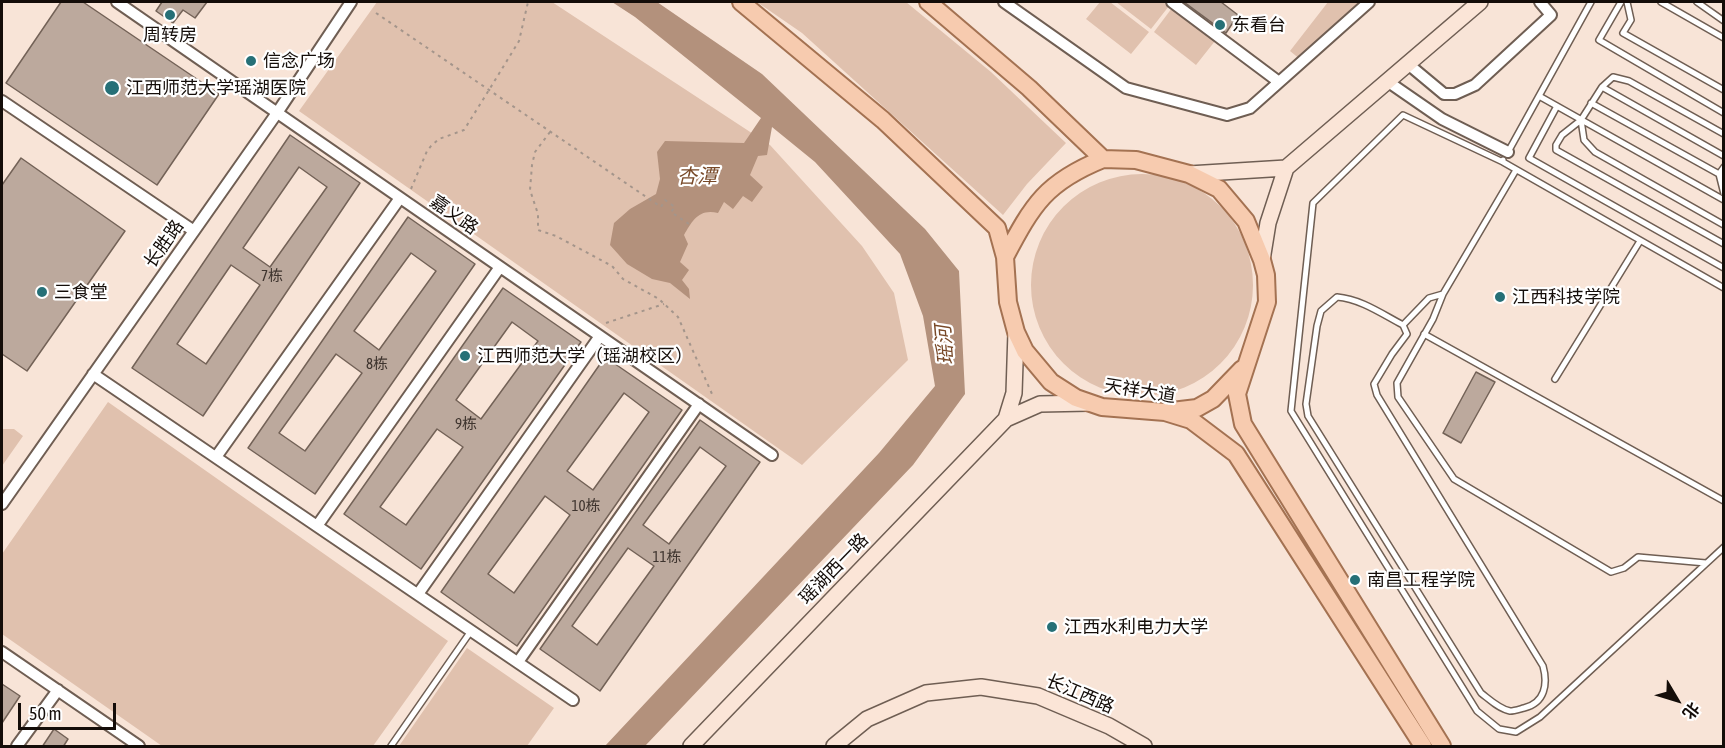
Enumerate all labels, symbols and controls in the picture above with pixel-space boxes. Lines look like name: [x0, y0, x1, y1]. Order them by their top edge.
marker: 周转房: [163, 8, 177, 22]
place label: 东看台: [1232, 14, 1286, 36]
marker: 东看台: [1213, 18, 1227, 32]
place label: 周转房: [143, 24, 197, 46]
place label: 信念广场: [263, 50, 335, 72]
marker: 信念广场: [244, 54, 258, 68]
place label: 江西师范大学瑶湖医院: [126, 77, 306, 99]
marker: 江西师范大学瑶湖医院: [103, 79, 121, 97]
water label: 杏潭: [677, 165, 717, 189]
street label: 嘉义路: [426, 191, 482, 239]
street label: 长胜路: [140, 216, 188, 272]
house number: 7栋: [261, 267, 283, 285]
place label: 三食堂: [54, 281, 108, 303]
marker: 三食堂: [35, 285, 49, 299]
place label: 江西科技学院: [1512, 286, 1620, 308]
marker: 江西科技学院: [1493, 290, 1507, 304]
water label: 瑶河: [931, 324, 959, 366]
place label: 江西师范大学（瑶湖校区）: [477, 345, 693, 367]
marker: 江西师范大学（瑶湖校区）: [458, 349, 472, 363]
house number: 8栋: [366, 355, 388, 373]
street label: 天祥大道: [1103, 375, 1177, 407]
house number: 9栋: [455, 415, 477, 433]
house number: 10栋: [571, 497, 601, 515]
street label: 瑶湖西一路: [795, 529, 873, 609]
house number: 11栋: [652, 548, 682, 566]
place label: 南昌工程学院: [1367, 569, 1475, 591]
marker: 南昌工程学院: [1348, 573, 1362, 587]
place label: 江西水利电力大学: [1064, 616, 1208, 638]
marker: 江西水利电力大学: [1045, 620, 1059, 634]
street label: 长江西路: [1043, 670, 1117, 718]
north arrow: [1647, 670, 1707, 730]
scale bar: [21, 691, 118, 729]
text: 北: [1679, 699, 1703, 723]
text: 50 m: [29, 703, 61, 724]

